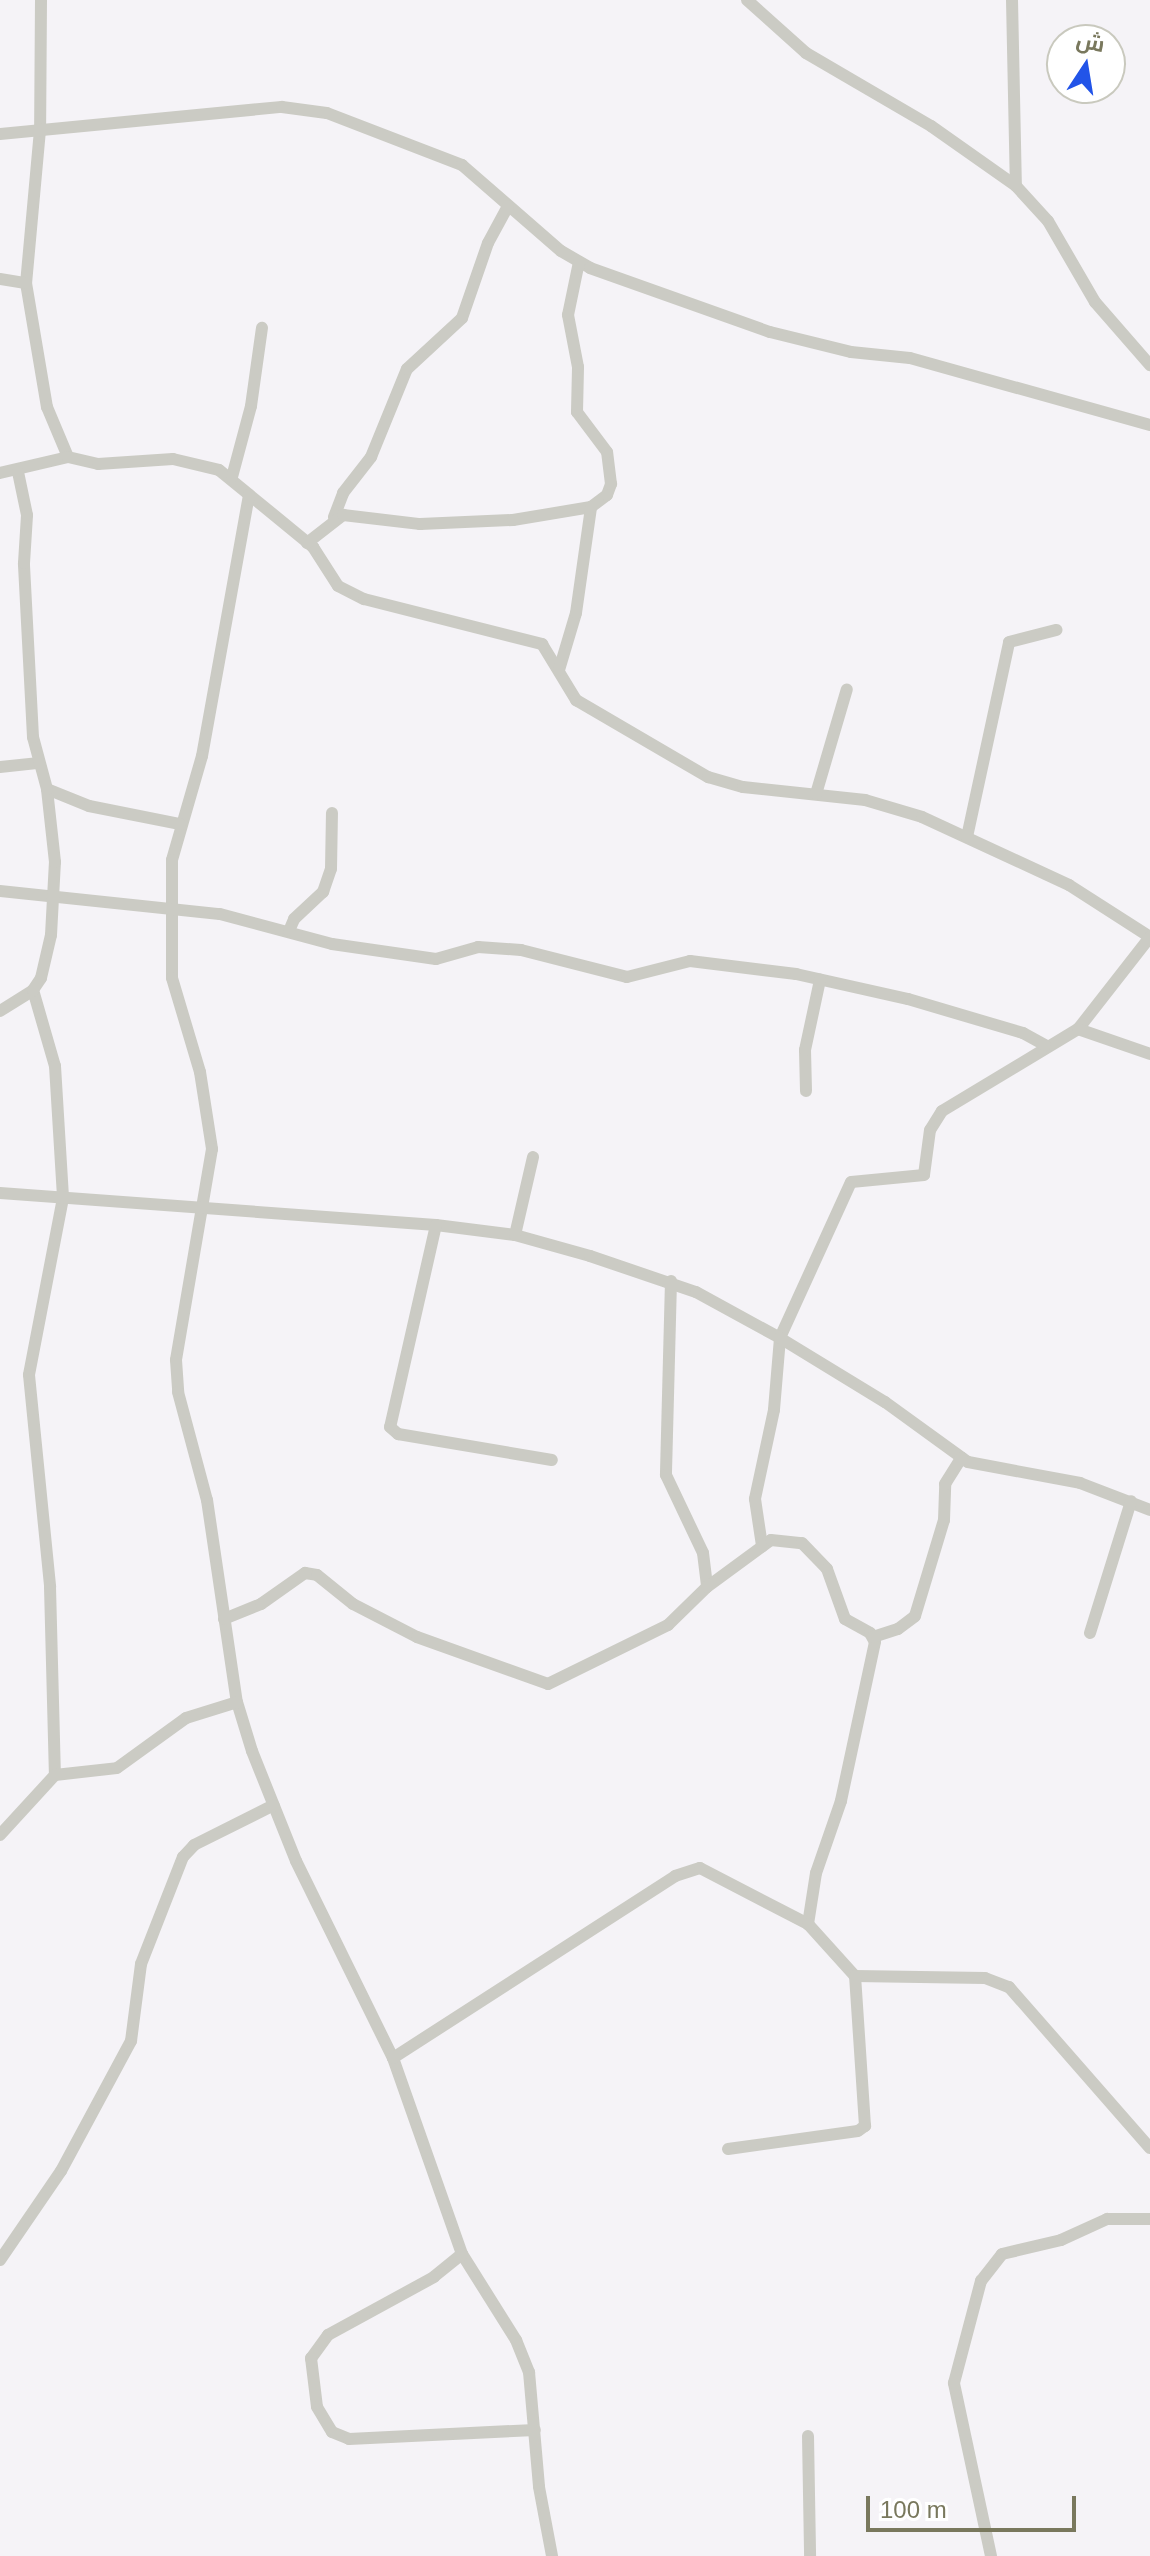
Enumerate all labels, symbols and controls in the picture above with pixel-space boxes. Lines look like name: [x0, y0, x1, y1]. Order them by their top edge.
north arrow: [1046, 24, 1126, 104]
text: ش: [1074, 27, 1107, 57]
scale bar: [870, 2480, 1080, 2530]
text: 100 m: [880, 2496, 947, 2523]

